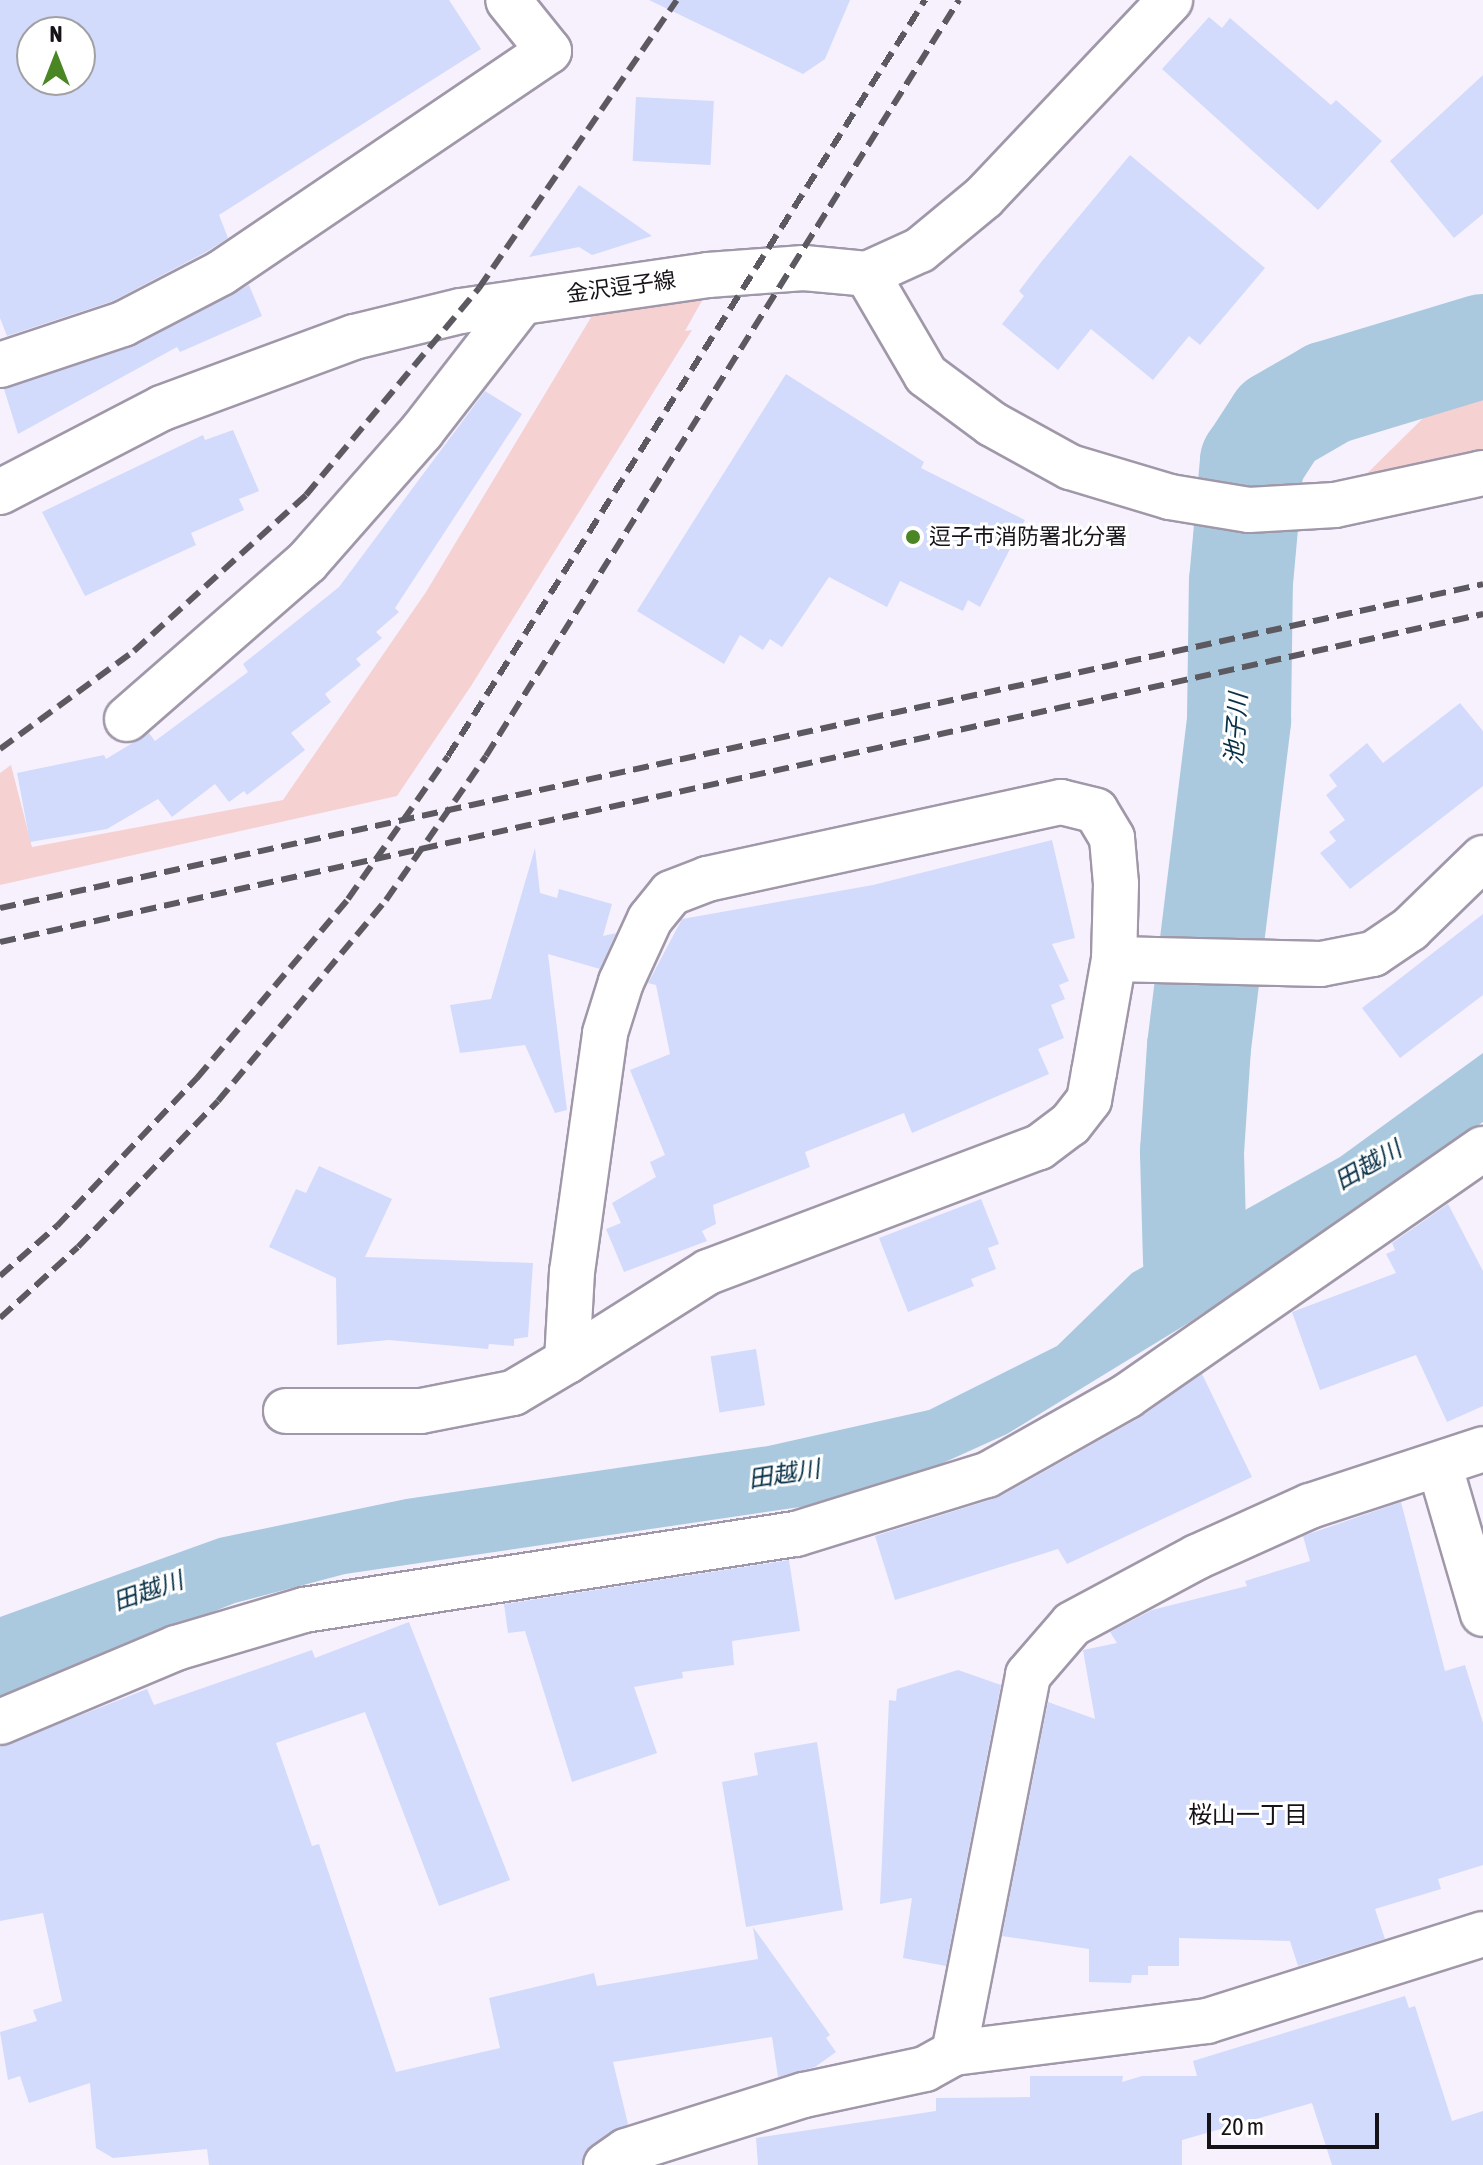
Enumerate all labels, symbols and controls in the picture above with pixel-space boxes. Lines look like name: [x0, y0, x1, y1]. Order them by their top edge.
north arrow: [16, 16, 96, 96]
text: N: [50, 21, 62, 47]
street label: 金沢逗子線: [565, 266, 677, 308]
place label: 逗子市消防署北分署: [929, 524, 1127, 550]
marker: 逗子市消防署北分署: [904, 528, 922, 546]
water label: 池子川: [1219, 692, 1253, 766]
water label: 田越川: [1330, 1135, 1406, 1195]
water label: 田越川: [746, 1454, 822, 1494]
water label: 田越川: [109, 1566, 187, 1616]
district label: 桜山一丁目: [1188, 1801, 1308, 1829]
scale bar: [1211, 2097, 1383, 2147]
text: 20 m: [1221, 2113, 1264, 2140]

